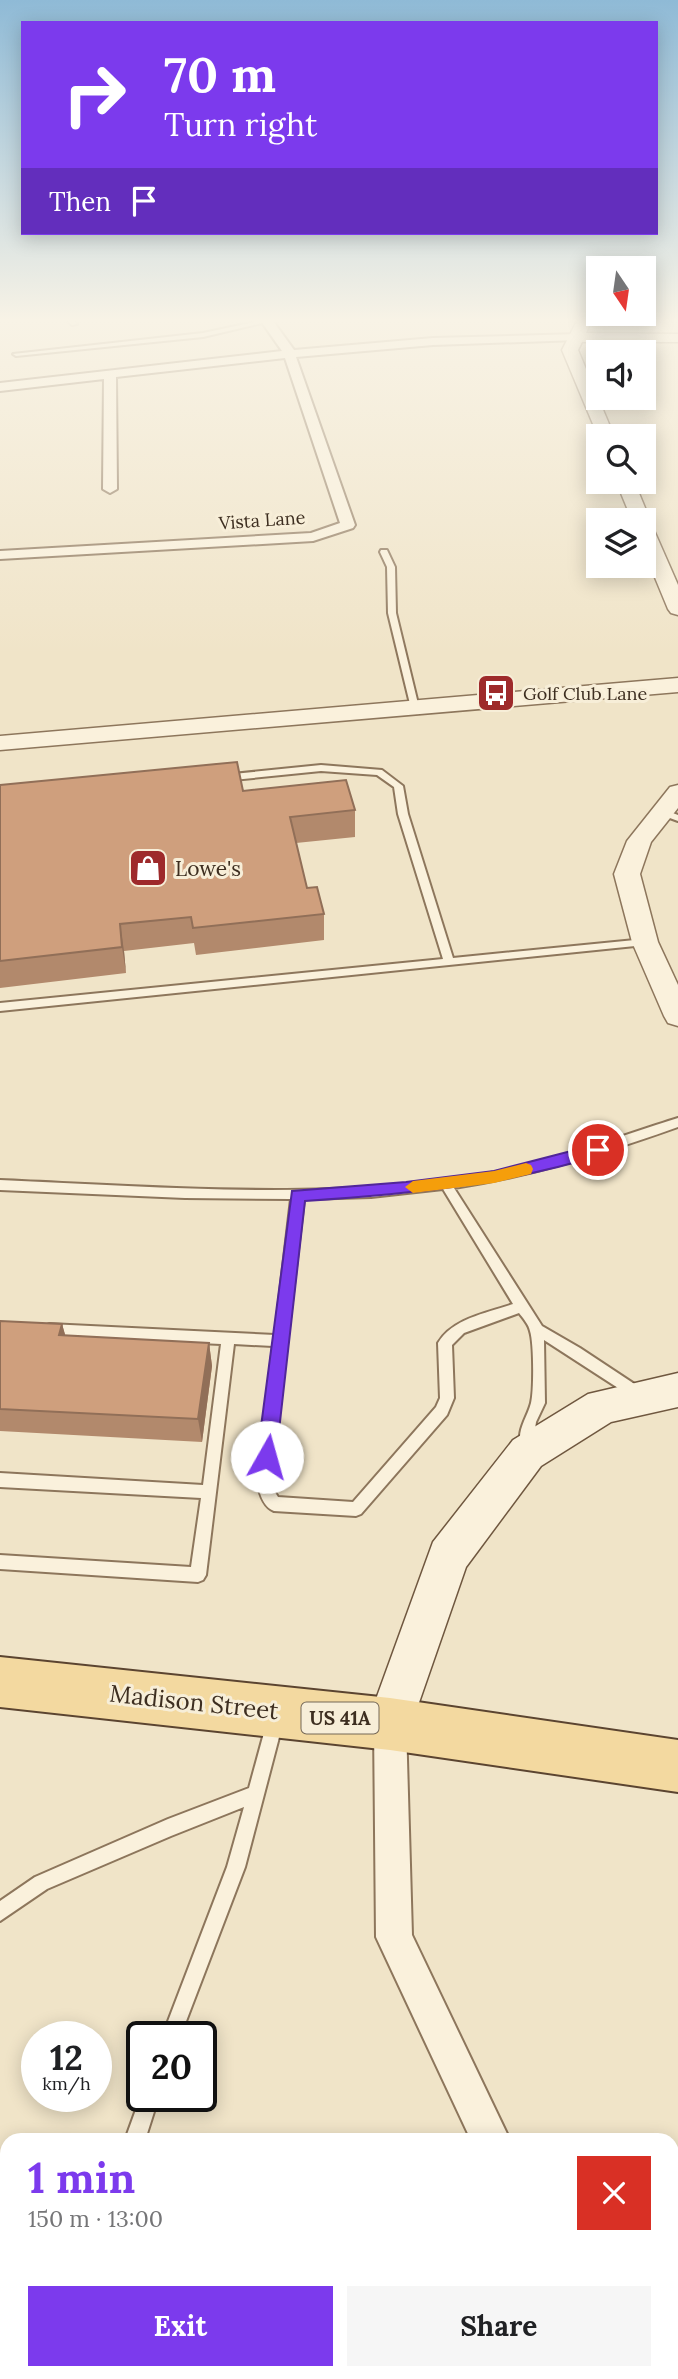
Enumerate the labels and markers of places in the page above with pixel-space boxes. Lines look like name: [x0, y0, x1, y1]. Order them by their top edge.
bus stop icon: Golf Club Lane: [475, 672, 517, 714]
place label: Golf Club Lane: [523, 682, 647, 705]
shop icon: Lowe's: [127, 847, 169, 889]
place label: Lowe's: [175, 855, 241, 882]
pin: [568, 1120, 628, 1180]

